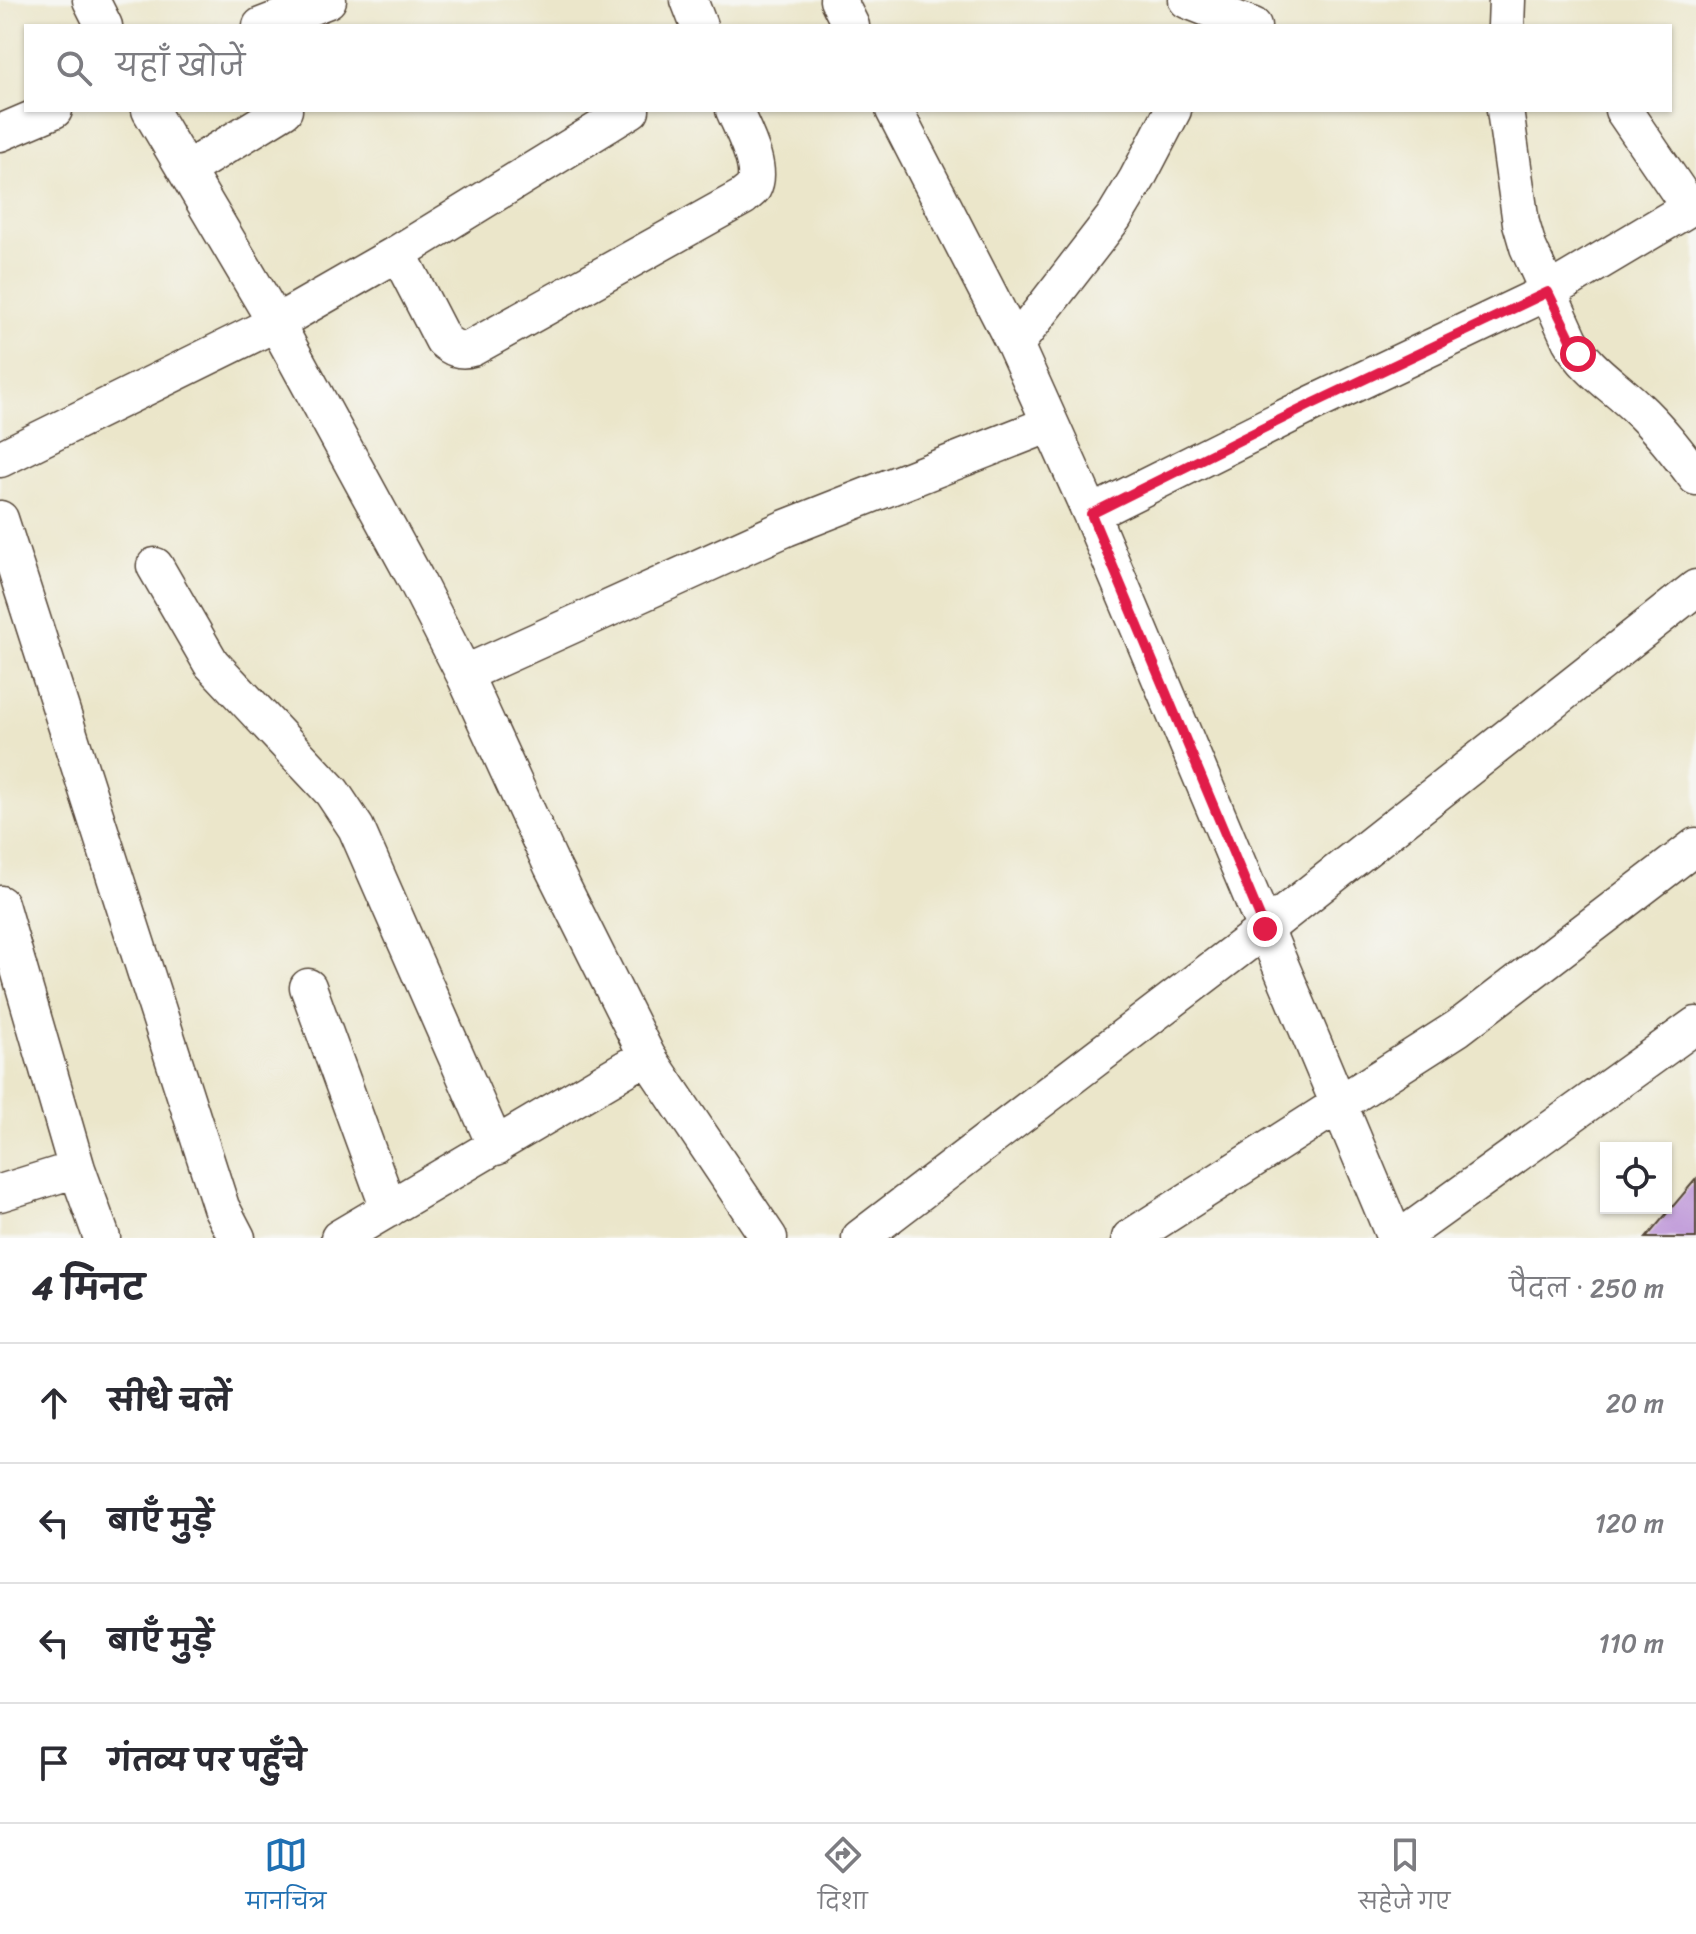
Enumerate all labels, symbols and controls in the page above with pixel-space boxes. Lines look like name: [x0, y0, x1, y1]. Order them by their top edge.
search box: [24, 24, 1672, 112]
text: यहाँ खोजें: [116, 39, 245, 93]
icon: search: [52, 46, 96, 90]
route start: [1560, 336, 1596, 372]
route end: [1247, 911, 1283, 947]
map controls: [1600, 1142, 1672, 1214]
button: locate: [1600, 1142, 1672, 1214]
text: 4 मिनट: [32, 1258, 145, 1318]
text: पैदल · 250 m: [1509, 1265, 1664, 1311]
text: सीधे चलें: [108, 1374, 231, 1428]
text: 20 m: [1606, 1380, 1664, 1426]
icon: ahead: [32, 1381, 76, 1425]
text: बाएँ मुड़ें: [108, 1494, 213, 1548]
text: 120 m: [1595, 1500, 1664, 1546]
icon: left: [32, 1501, 76, 1545]
text: बाएँ मुड़ें: [108, 1614, 213, 1668]
text: 110 m: [1599, 1620, 1664, 1666]
icon: left: [32, 1621, 76, 1665]
text: गंतव्य पर पहुँचे: [108, 1734, 306, 1788]
icon: arrive: [32, 1741, 76, 1785]
tab: मानचित्र: [246, 1833, 326, 1926]
tab: दिशा: [818, 1833, 868, 1926]
tab: सहेजे गए: [1359, 1833, 1450, 1926]

